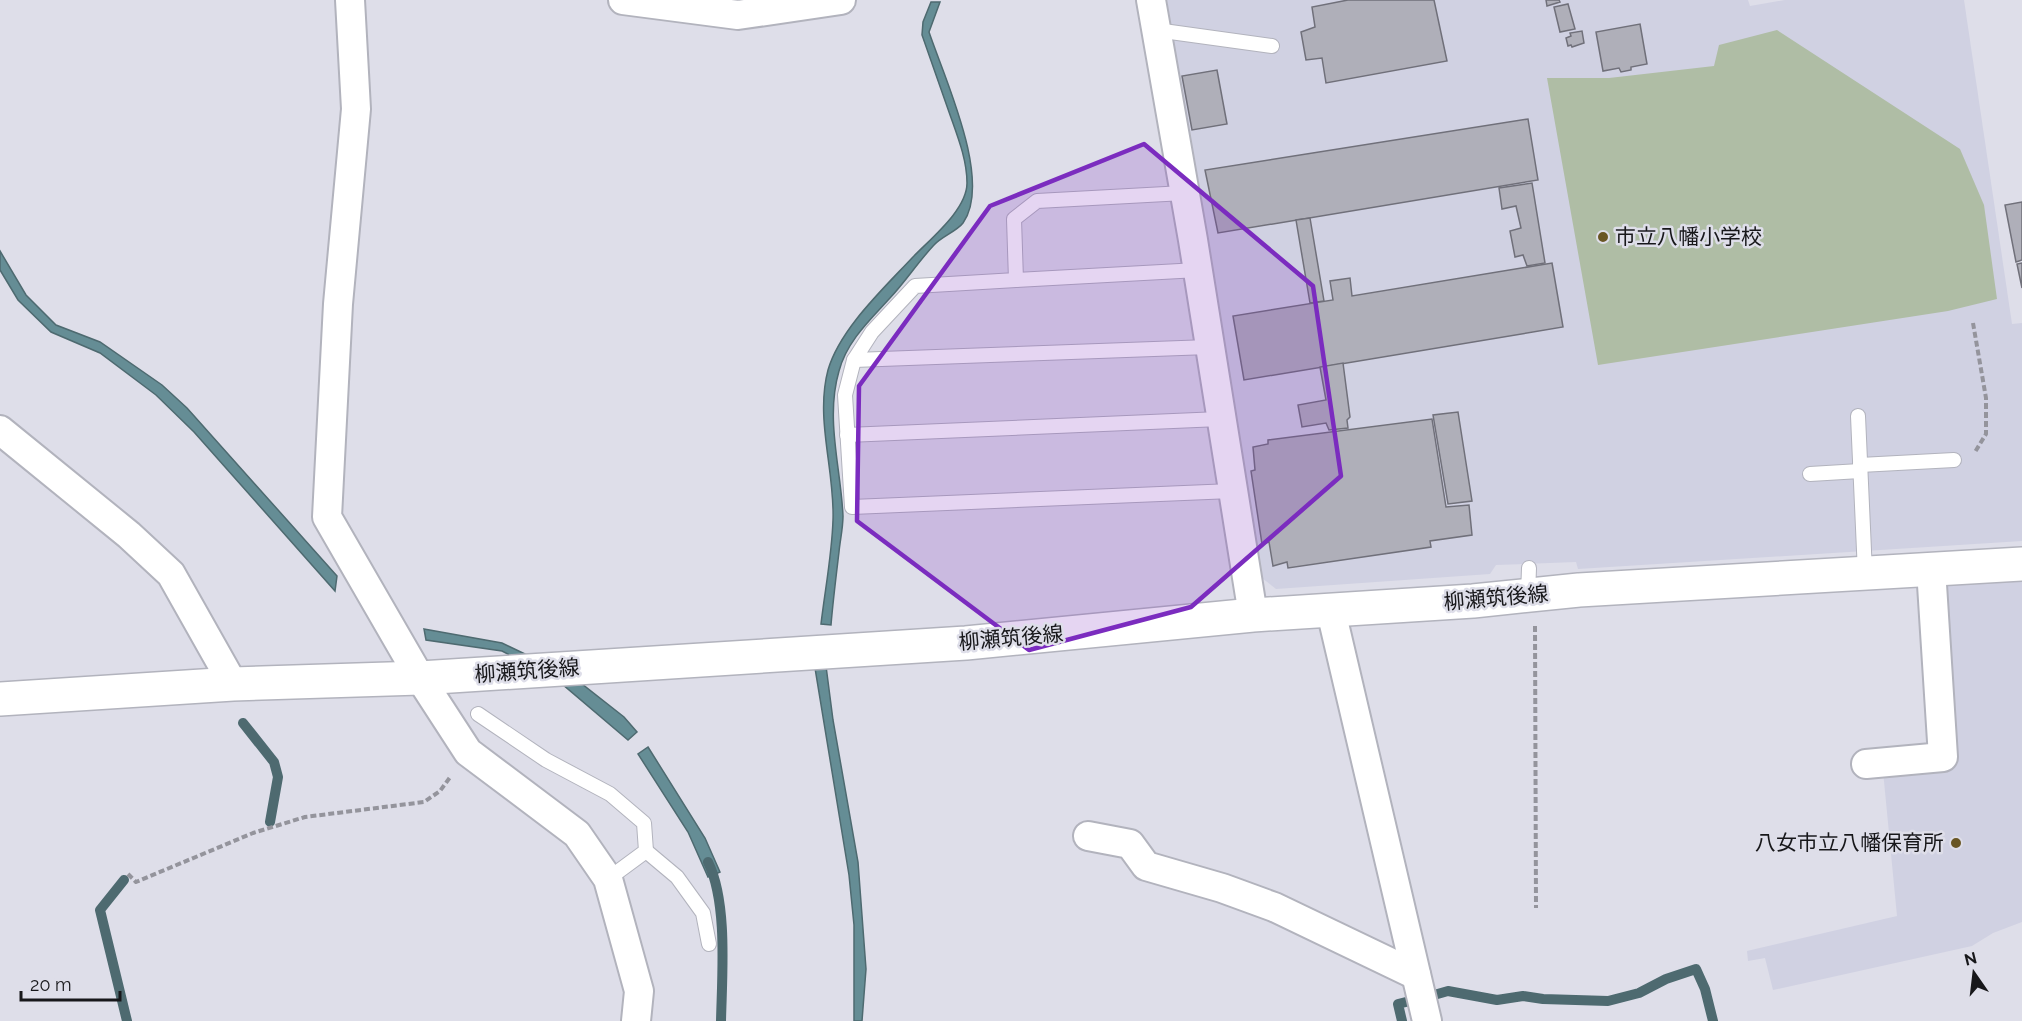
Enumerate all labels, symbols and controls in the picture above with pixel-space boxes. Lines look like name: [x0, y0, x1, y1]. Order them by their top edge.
place label: 市立八幡小学校: [1615, 224, 1762, 249]
marker: 市立八幡小学校: [1596, 230, 1610, 244]
street label: 柳瀬筑後線: [1443, 580, 1549, 615]
street label: 柳瀬筑後線: [958, 620, 1064, 655]
street label: 柳瀬筑後線: [474, 654, 580, 687]
place label: 八女市立八幡保育所: [1755, 830, 1944, 855]
marker: 八女市立八幡保育所: [1949, 836, 1963, 850]
north arrow: [1944, 943, 2004, 1003]
text: N: [1962, 948, 1979, 970]
scale bar: [21, 964, 120, 1002]
text: 20 m: [30, 974, 72, 995]

